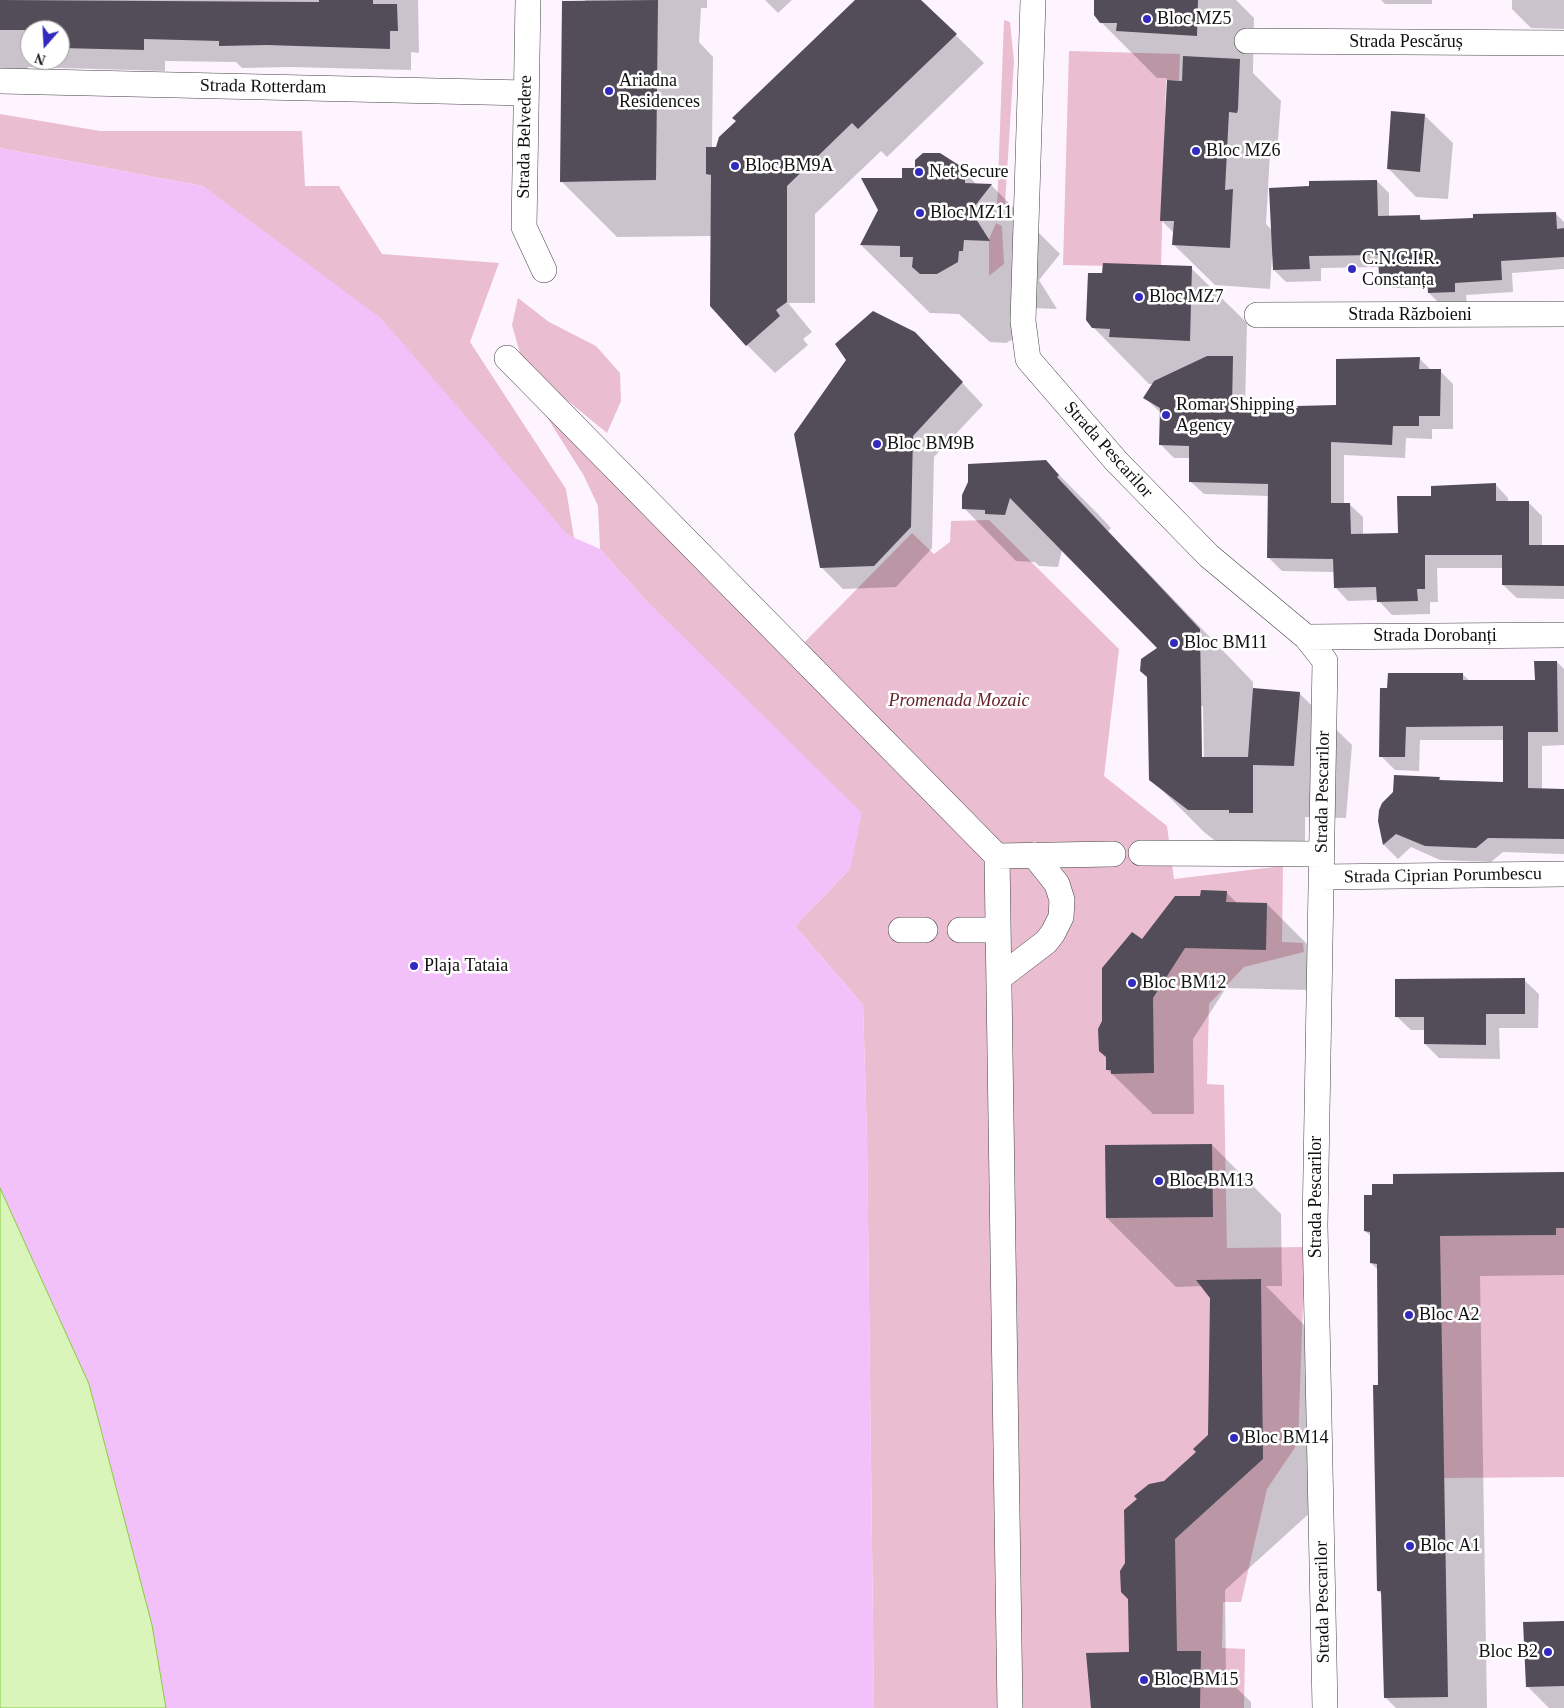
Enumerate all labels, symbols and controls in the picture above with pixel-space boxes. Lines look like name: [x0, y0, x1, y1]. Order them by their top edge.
place label: Bloc MZ5: [1157, 8, 1231, 30]
marker: Bloc MZ5: [1141, 13, 1153, 25]
north arrow: [20, 20, 70, 70]
street label: Strada Pescăruș: [1349, 31, 1463, 53]
text: N: [33, 50, 48, 67]
place label: Ariadna Residences: [619, 70, 700, 112]
street label: Strada Rotterdam: [200, 75, 326, 99]
street label: Strada Belvedere: [513, 75, 537, 199]
marker: Ariadna Residences: [603, 85, 615, 97]
place label: Bloc MZ6: [1206, 140, 1280, 162]
marker: Bloc MZ6: [1190, 145, 1202, 157]
place label: Bloc BM9A: [745, 155, 834, 177]
marker: Bloc BM9A: [729, 160, 741, 172]
place label: Net Secure: [929, 161, 1008, 183]
marker: Net Secure: [913, 166, 925, 178]
place label: Bloc MZ11: [930, 202, 1013, 224]
marker: Bloc MZ11: [914, 207, 926, 219]
place label: C.N.C.I.R. Constanța: [1362, 248, 1440, 290]
marker: C.N.C.I.R. Constanța: [1346, 263, 1358, 275]
place label: Bloc MZ7: [1149, 286, 1223, 308]
marker: Bloc MZ7: [1133, 291, 1145, 303]
street label: Strada Războieni: [1348, 304, 1472, 326]
place label: Romar Shipping Agency: [1176, 394, 1295, 436]
street label: Strada Pescarilor: [1059, 397, 1157, 503]
marker: Romar Shipping Agency: [1160, 409, 1172, 421]
place label: Bloc BM9B: [887, 433, 975, 455]
marker: Bloc BM9B: [871, 438, 883, 450]
street label: Strada Dorobanți: [1373, 625, 1497, 647]
place label: Bloc BM11: [1184, 632, 1268, 654]
marker: Bloc BM11: [1168, 637, 1180, 649]
park label: Promenada Mozaic: [889, 690, 1029, 712]
street label: Strada Pescarilor: [1311, 731, 1335, 853]
street label: Strada Ciprian Porumbescu: [1344, 863, 1542, 889]
place label: Plaja Tataia: [424, 955, 508, 977]
marker: Plaja Tataia: [408, 960, 420, 972]
place label: Bloc BM12: [1142, 972, 1227, 994]
marker: Bloc BM12: [1126, 977, 1138, 989]
street label: Strada Pescarilor: [1305, 1136, 1327, 1258]
place label: Bloc BM13: [1169, 1170, 1254, 1192]
marker: Bloc BM13: [1153, 1175, 1165, 1187]
place label: Bloc A2: [1419, 1304, 1479, 1326]
marker: Bloc A2: [1403, 1309, 1415, 1321]
place label: Bloc BM14: [1244, 1427, 1329, 1449]
marker: Bloc BM14: [1228, 1432, 1240, 1444]
place label: Bloc A1: [1420, 1535, 1480, 1557]
marker: Bloc A1: [1404, 1540, 1416, 1552]
street label: Strada Pescarilor: [1311, 1541, 1335, 1663]
place label: Bloc B2: [1478, 1641, 1538, 1663]
marker: Bloc B2: [1542, 1646, 1554, 1658]
place label: Bloc BM15: [1154, 1669, 1239, 1691]
marker: Bloc BM15: [1138, 1674, 1150, 1686]

